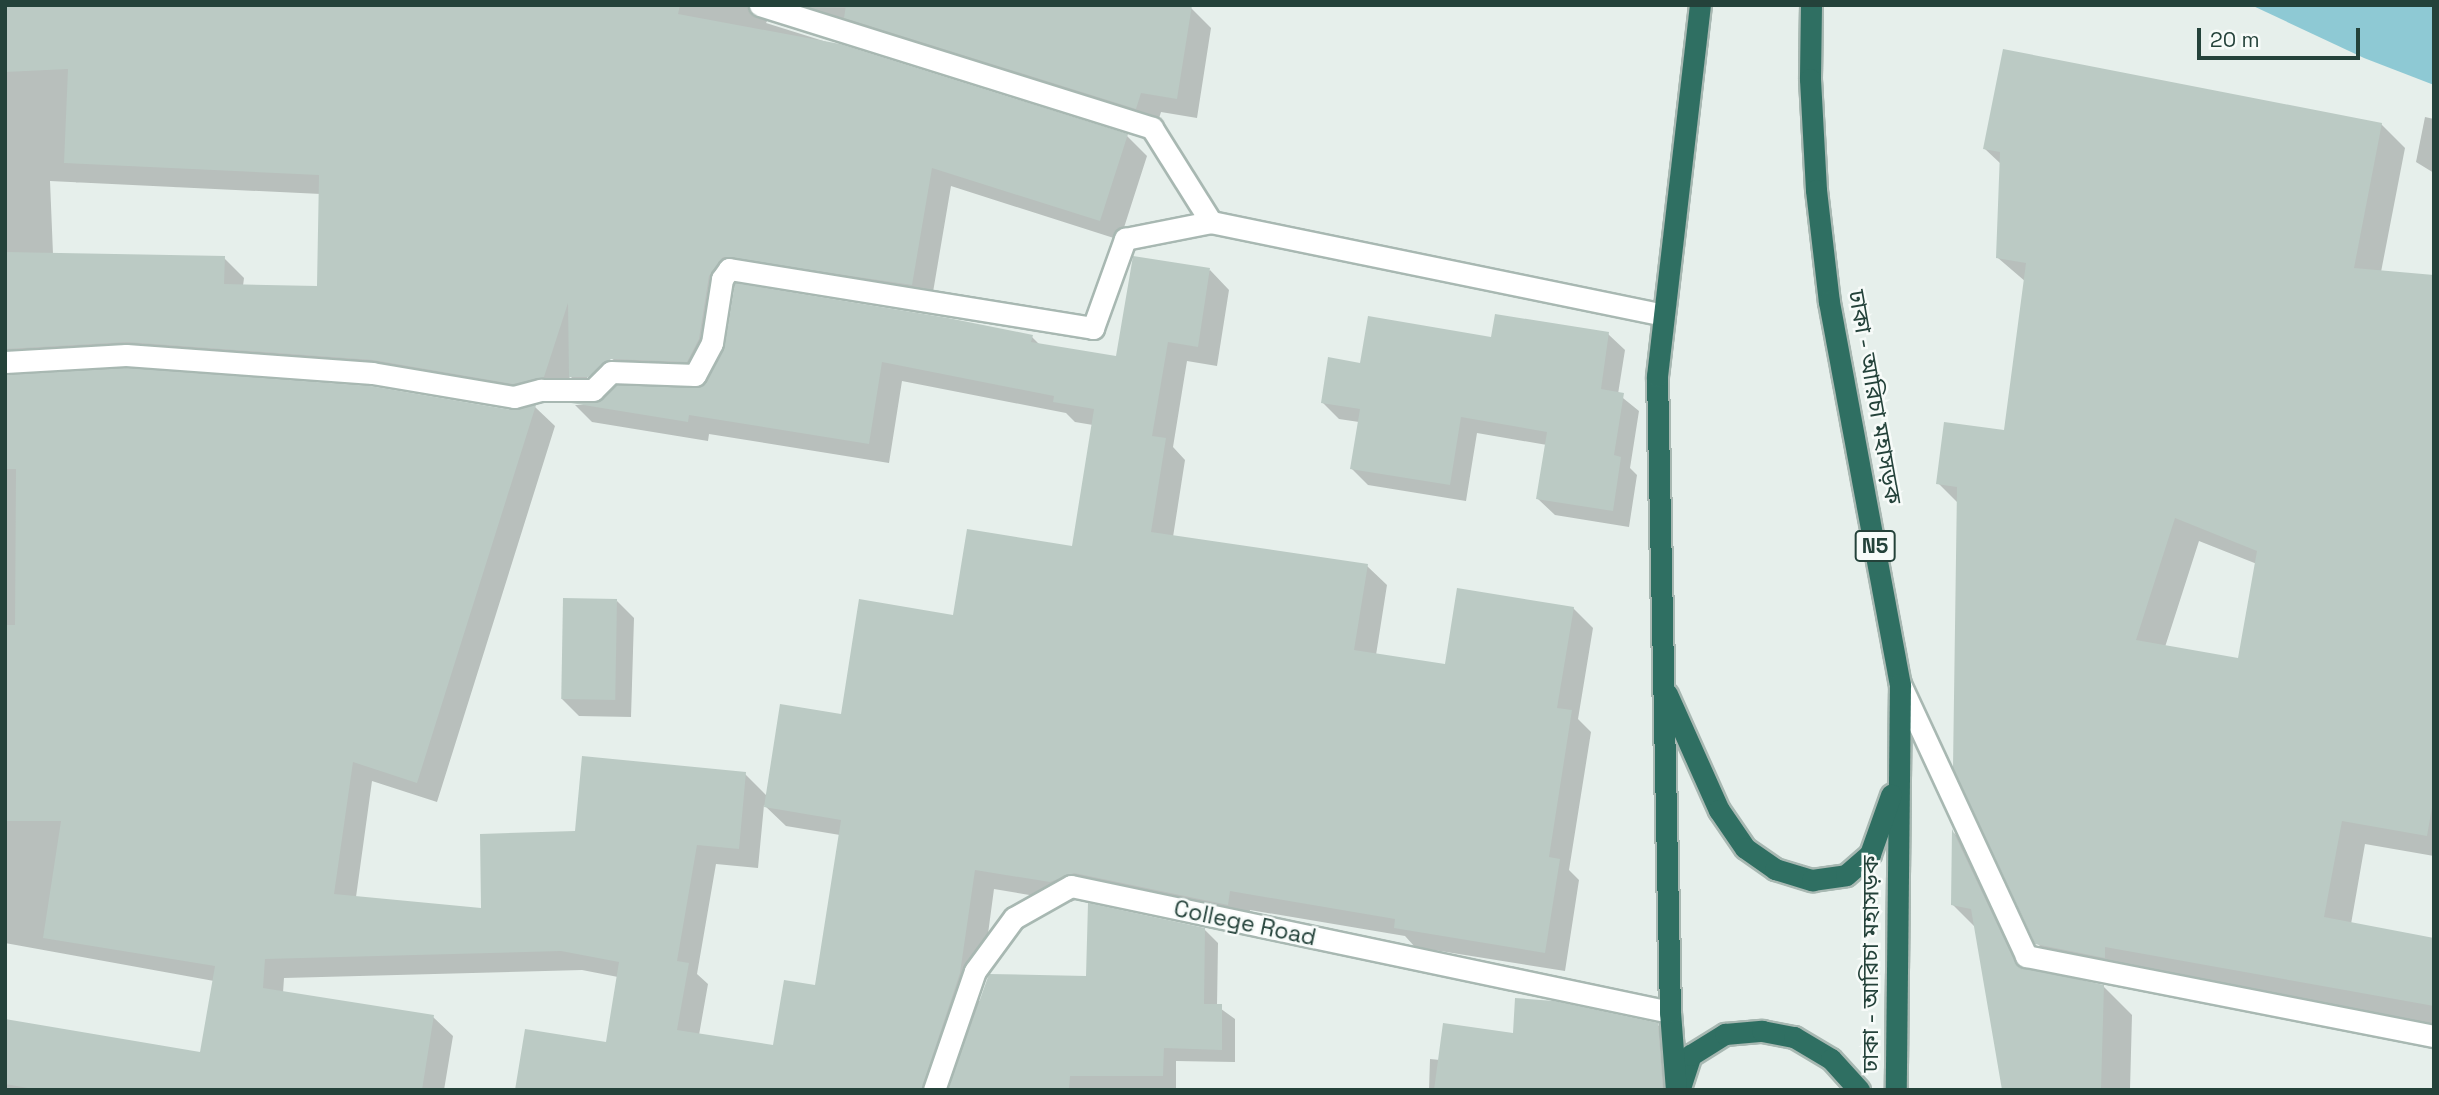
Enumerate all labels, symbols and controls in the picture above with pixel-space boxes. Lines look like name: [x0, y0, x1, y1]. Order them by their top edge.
scale bar: [2201, 14, 2364, 58]
text: 20 m: [2210, 26, 2260, 53]
street label: ঢাকা - আরিচা মহাসড়ক: [1842, 287, 1908, 507]
road number: N5: [1854, 528, 1896, 564]
street label: ঢাকা - আরিচা মহাসড়ক: [1856, 855, 1884, 1073]
street label: College Road: [1171, 894, 1319, 952]

